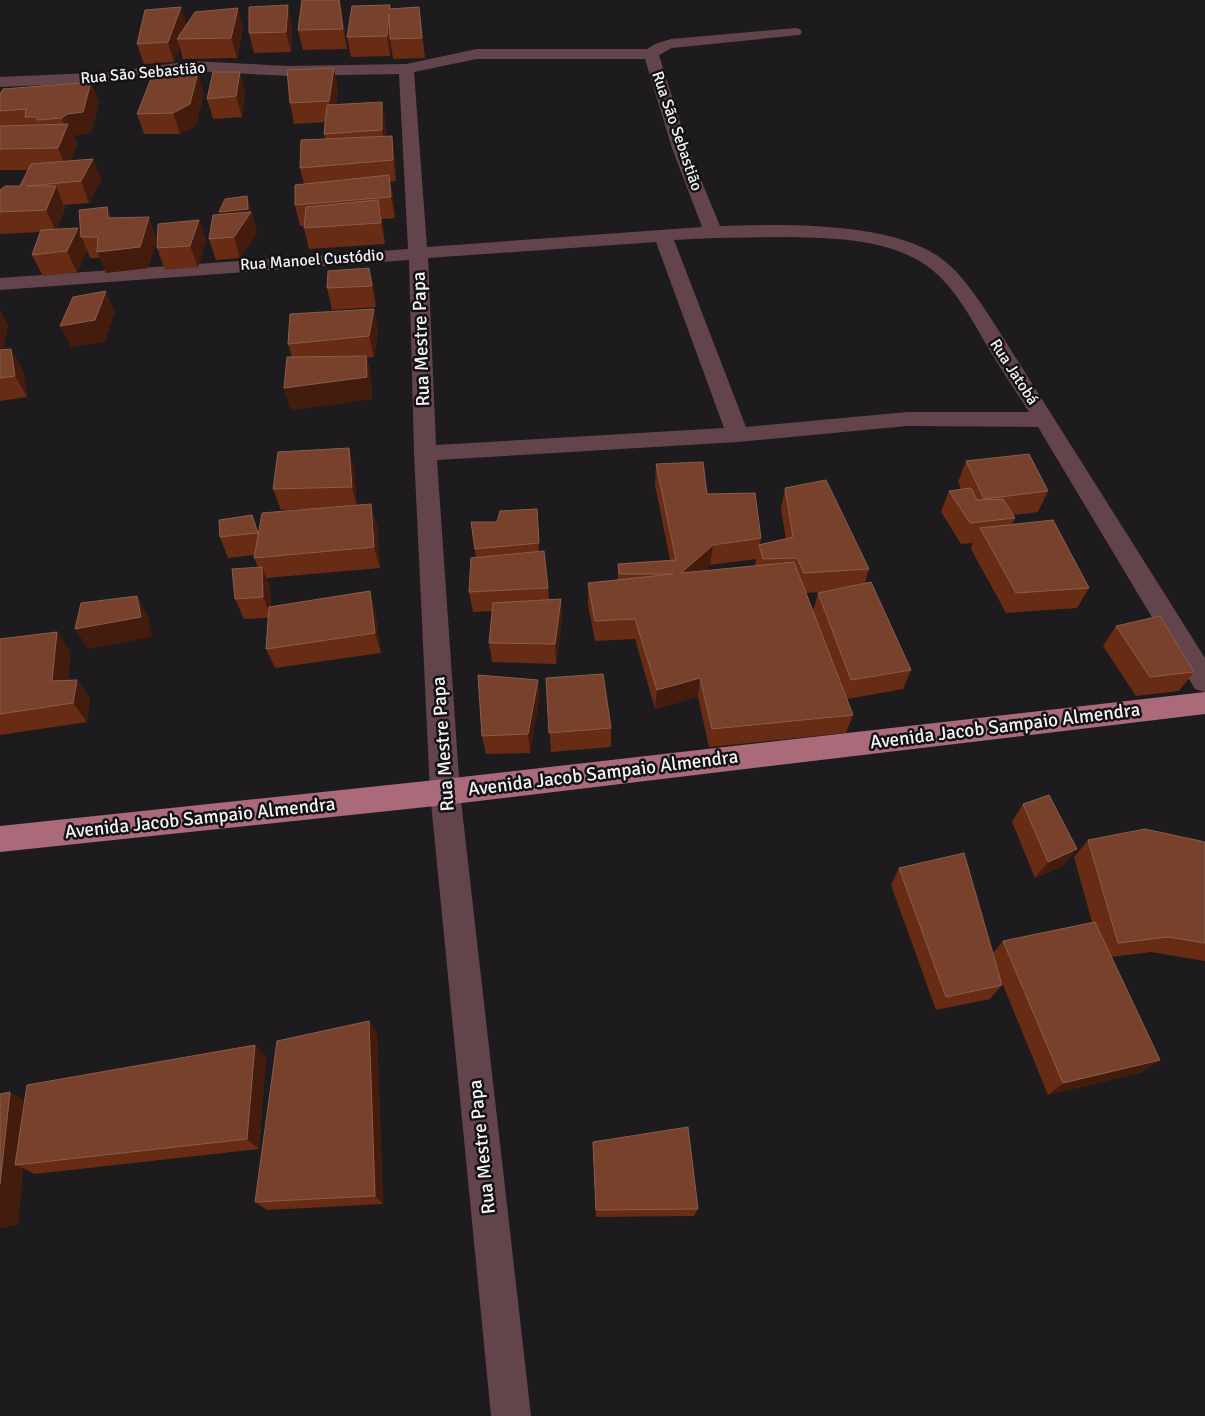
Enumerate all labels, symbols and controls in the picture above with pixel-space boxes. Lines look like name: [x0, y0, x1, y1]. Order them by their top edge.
street label: Rua São Sebastião: [80, 58, 206, 88]
street label: Rua São Sebastião: [647, 69, 707, 193]
street label: Rua Manoel Custódio: [239, 245, 385, 275]
street label: Rua Mestre Papa: [407, 271, 435, 407]
street label: Rua Jatobá: [985, 335, 1043, 409]
street label: Rua Mestre Papa: [426, 676, 460, 812]
street label: Avenida Jacob Sampaio Almendra: [869, 698, 1141, 754]
street label: Avenida Jacob Sampaio Almendra: [467, 745, 739, 801]
street label: Avenida Jacob Sampaio Almendra: [63, 792, 337, 844]
street label: Rua Mestre Papa: [463, 1079, 501, 1215]

